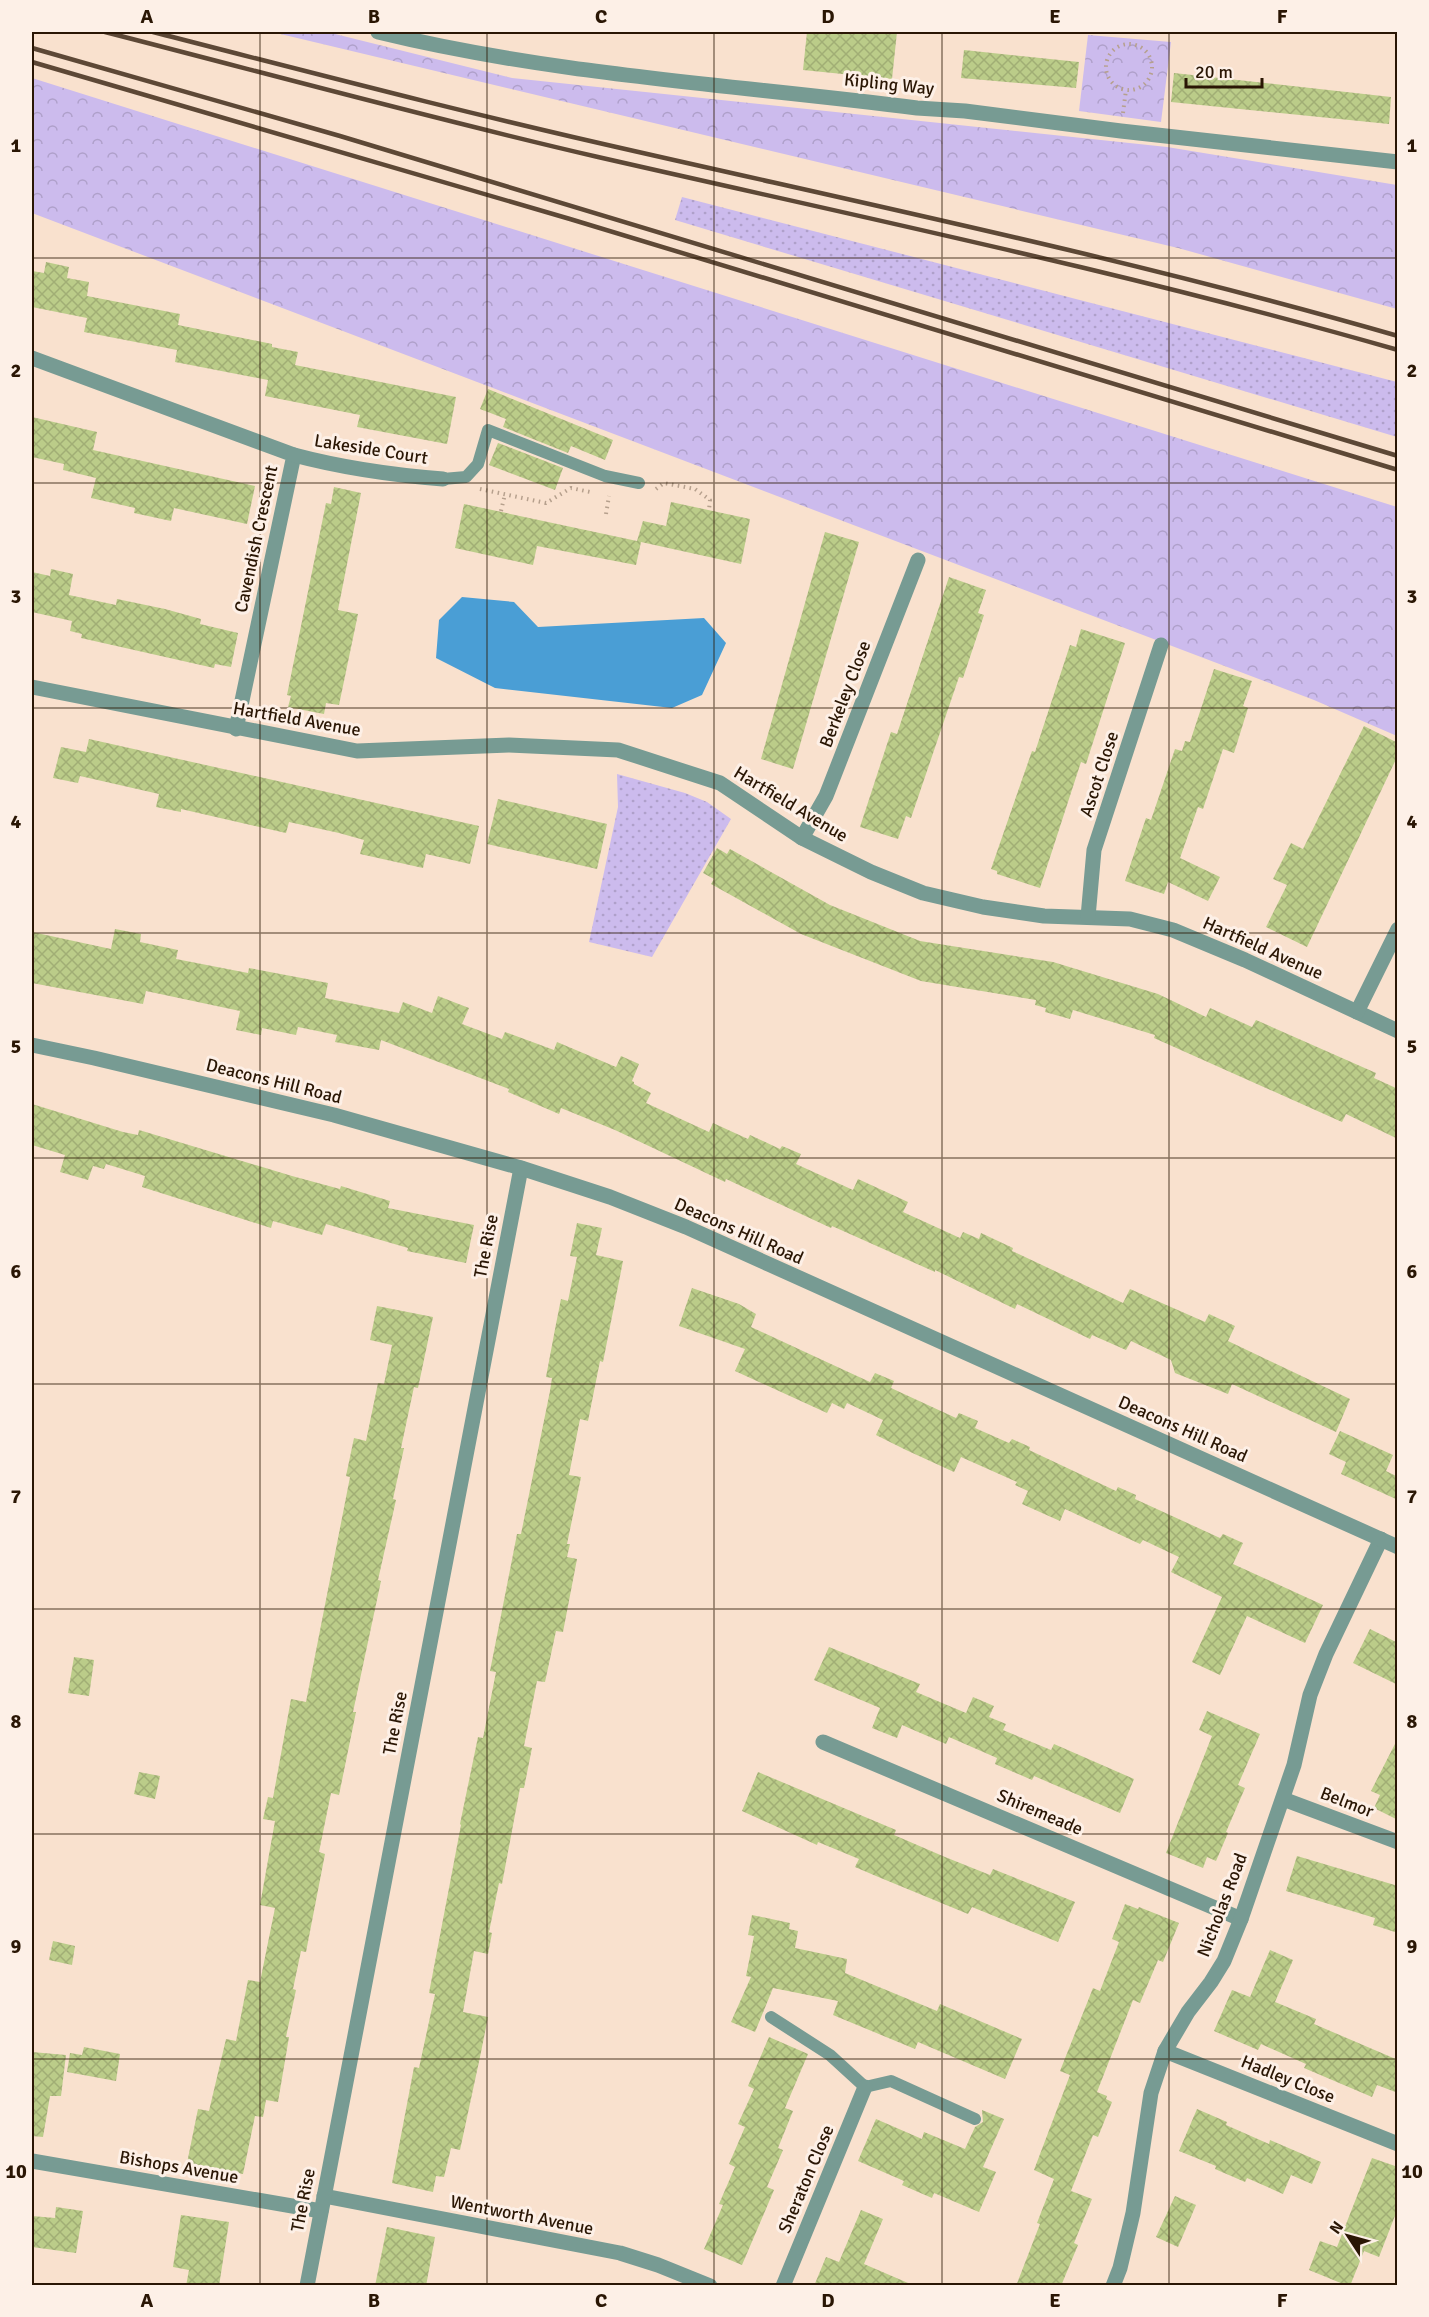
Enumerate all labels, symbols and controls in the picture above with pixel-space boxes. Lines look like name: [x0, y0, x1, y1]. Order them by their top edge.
text: A: [141, 4, 154, 29]
text: B: [368, 4, 380, 29]
text: C: [595, 4, 607, 29]
text: D: [821, 4, 835, 29]
text: E: [1049, 4, 1061, 29]
text: F: [1277, 4, 1288, 29]
scale bar: [1186, 51, 1262, 89]
text: 20 m: [1195, 61, 1233, 83]
street label: Kipling Way: [843, 68, 936, 100]
text: 1: [11, 133, 22, 158]
text: 1: [1407, 133, 1418, 158]
text: 2: [11, 358, 21, 383]
text: 2: [1407, 358, 1417, 383]
street label: Lakeside Court: [313, 429, 429, 469]
street label: Cavendish Crescent: [230, 463, 282, 615]
text: 3: [11, 584, 21, 609]
text: 3: [1407, 584, 1417, 609]
street label: Berkeley Close: [815, 637, 875, 751]
street label: Hartfield Avenue: [231, 697, 363, 741]
street label: Ascot Close: [1075, 728, 1123, 820]
street label: Hartfield Avenue: [730, 761, 852, 847]
text: 4: [11, 809, 22, 834]
text: 4: [1407, 809, 1418, 834]
street label: Hartfield Avenue: [1199, 912, 1327, 984]
text: 5: [11, 1034, 21, 1059]
text: 5: [1407, 1034, 1417, 1059]
street label: Deacons Hill Road: [204, 1054, 344, 1108]
street label: Deacons Hill Road: [671, 1193, 807, 1269]
street label: The Rise: [469, 1212, 503, 1280]
text: 6: [11, 1259, 22, 1284]
text: 6: [1407, 1259, 1418, 1284]
street label: Deacons Hill Road: [1115, 1391, 1251, 1467]
text: 7: [11, 1484, 22, 1509]
text: 7: [1407, 1484, 1418, 1509]
street label: The Rise: [378, 1689, 412, 1757]
text: 8: [11, 1709, 22, 1734]
text: 8: [1407, 1709, 1418, 1734]
street label: Belmor: [1317, 1782, 1377, 1822]
street label: Shiremeade: [994, 1784, 1086, 1840]
street label: Nicholas Road: [1192, 1850, 1252, 1960]
text: 9: [11, 1934, 22, 1959]
text: 9: [1407, 1934, 1418, 1959]
street label: Hadley Close: [1238, 2050, 1338, 2108]
street label: Sheraton Close: [773, 2121, 839, 2237]
street label: Bishops Avenue: [118, 2146, 240, 2188]
text: 10: [5, 2159, 27, 2184]
text: 10: [1401, 2159, 1423, 2184]
street label: The Rise: [286, 2166, 320, 2234]
street label: Wentworth Avenue: [449, 2190, 595, 2240]
north arrow: [1318, 2206, 1378, 2266]
text: N: [1325, 2217, 1348, 2238]
text: A: [141, 2288, 154, 2313]
text: B: [368, 2288, 380, 2313]
text: C: [595, 2288, 607, 2313]
text: D: [821, 2288, 835, 2313]
text: E: [1049, 2288, 1061, 2313]
text: F: [1277, 2288, 1288, 2313]

